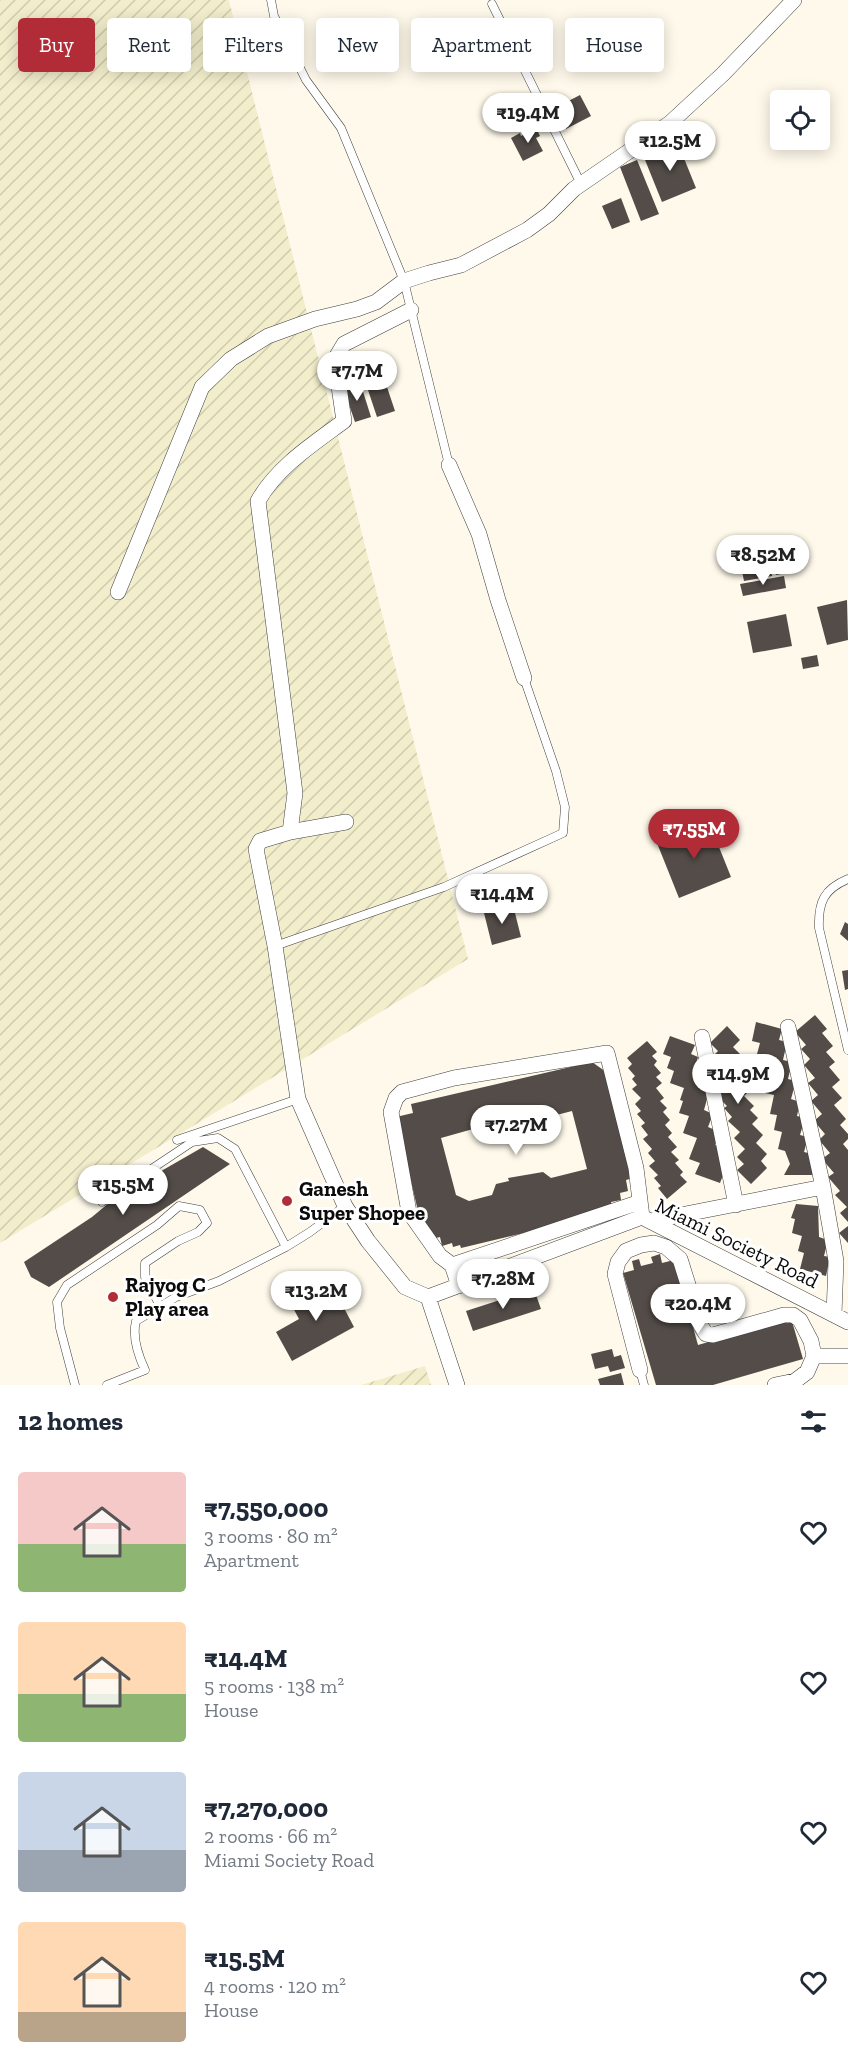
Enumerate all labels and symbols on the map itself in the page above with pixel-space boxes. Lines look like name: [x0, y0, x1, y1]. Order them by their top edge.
pin: ₹19.4M: [479, 93, 577, 144]
pin: ₹12.5M: [621, 121, 719, 172]
pin: ₹7.7M: [315, 351, 399, 402]
pin: ₹8.52M: [714, 535, 812, 586]
pin: ₹7.55M: [645, 809, 743, 860]
pin: ₹14.4M: [453, 874, 551, 925]
pin: ₹14.9M: [689, 1054, 787, 1105]
pin: ₹7.27M: [467, 1105, 565, 1156]
pin: ₹15.5M: [74, 1165, 172, 1216]
place label: Ganesh Super Shopee: [299, 1176, 425, 1225]
street label: Miami Society Road: [651, 1192, 823, 1293]
marker: Ganesh Super Shopee: [280, 1194, 294, 1208]
pin: ₹7.28M: [454, 1259, 552, 1310]
pin: ₹13.2M: [267, 1271, 365, 1322]
place label: Rajyog C Play area: [125, 1272, 209, 1321]
pin: ₹20.4M: [649, 1284, 747, 1335]
marker: Rajyog C Play area: [106, 1290, 120, 1304]

